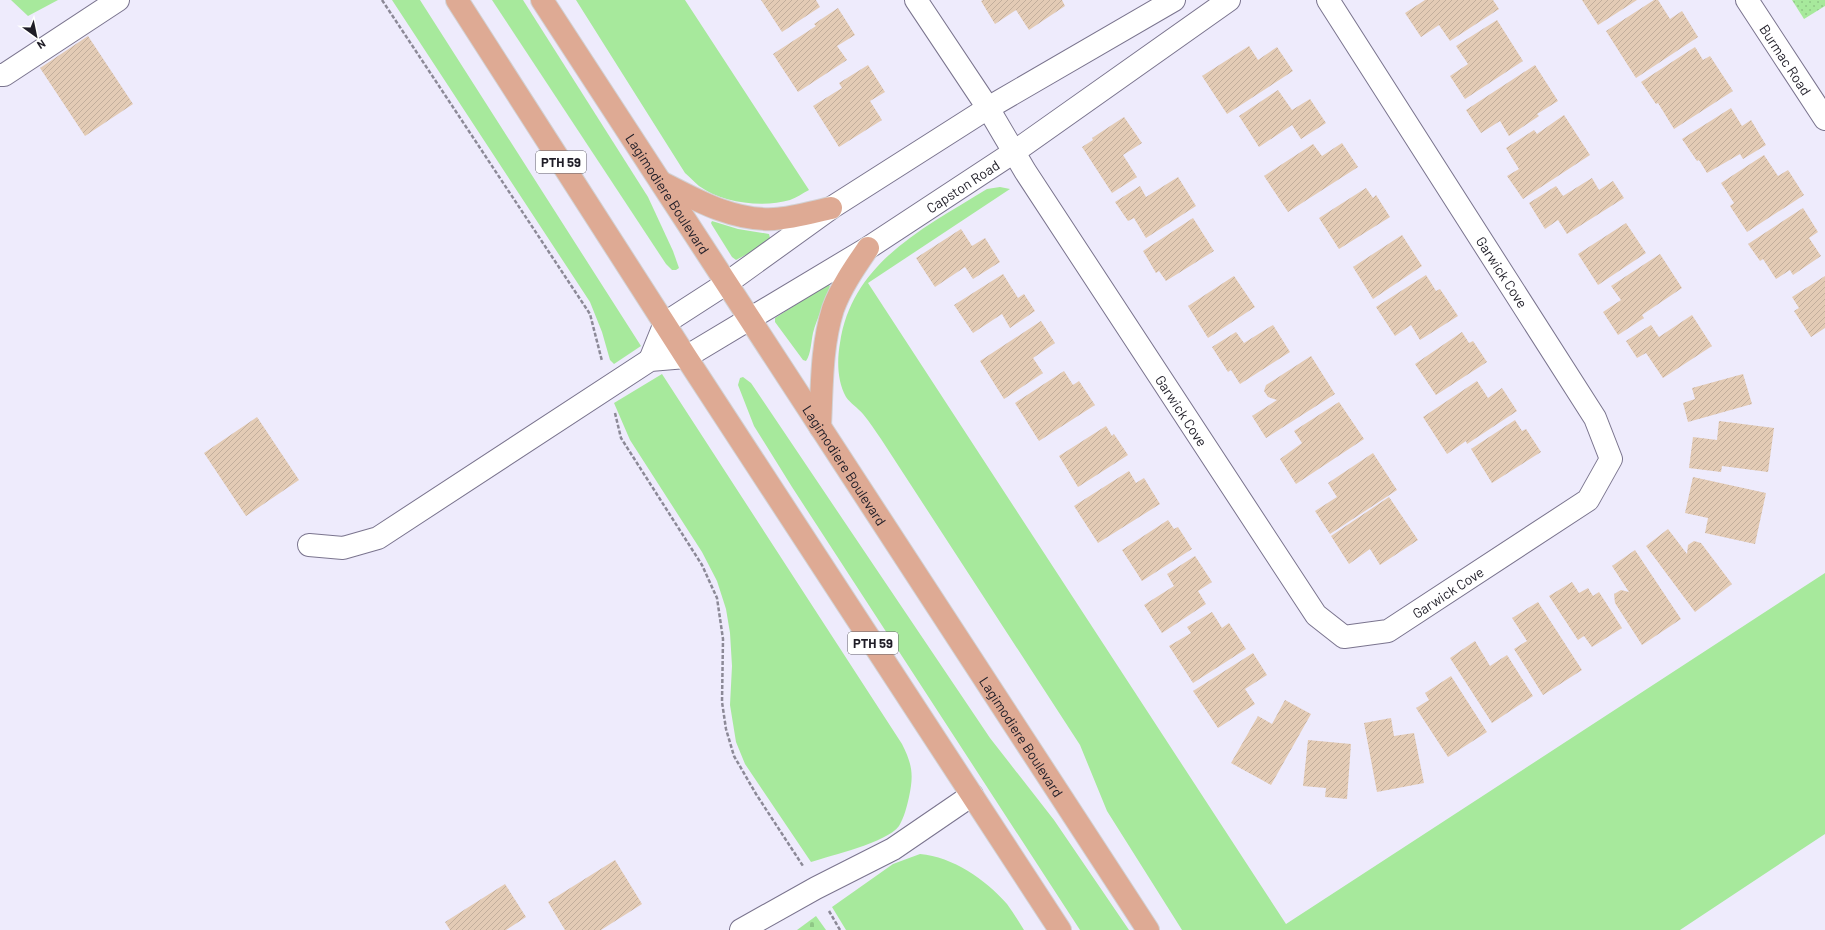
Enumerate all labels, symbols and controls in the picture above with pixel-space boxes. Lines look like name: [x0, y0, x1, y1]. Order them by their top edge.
north arrow: [16, 16, 56, 56]
street label: Burmac Road: [1757, 21, 1815, 98]
text: N: [35, 37, 48, 52]
street label: Lagimodiere Boulevard: [623, 130, 713, 257]
road number: PTH 59: [536, 151, 586, 173]
street label: Capston Road: [923, 156, 1002, 216]
street label: Garwick Cove: [1473, 233, 1531, 311]
street label: Garwick Cove: [1152, 372, 1211, 449]
street label: Lagimodiere Boulevard: [800, 402, 890, 528]
street label: Garwick Cove: [1409, 562, 1486, 621]
road number: PTH 59: [848, 632, 898, 654]
street label: Lagimodiere Boulevard: [977, 673, 1067, 800]

